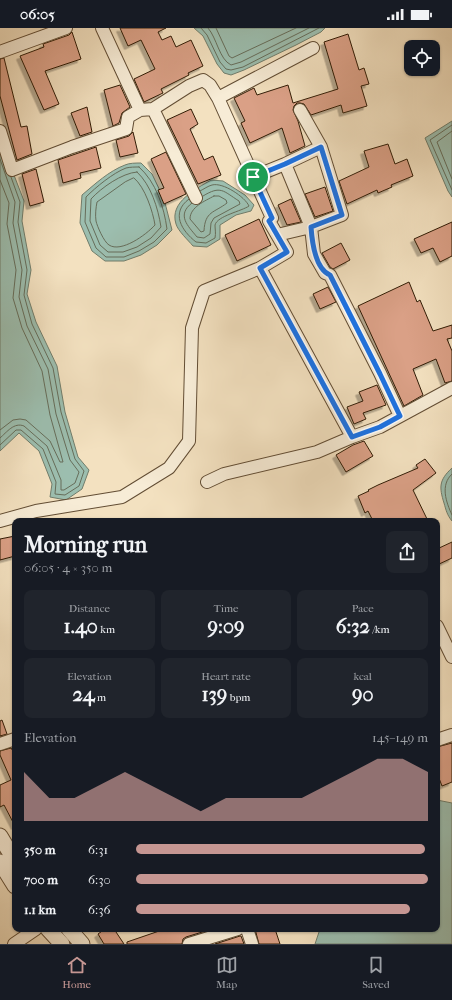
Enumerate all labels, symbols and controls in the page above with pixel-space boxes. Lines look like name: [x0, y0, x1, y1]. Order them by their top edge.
text: 06:05: [20, 5, 55, 23]
map controls: [404, 40, 440, 76]
button: locate: [404, 40, 440, 76]
pin: [236, 160, 270, 194]
icon: arrive: [242, 166, 264, 188]
button: share: [386, 531, 428, 573]
text: Morning run: [24, 532, 147, 558]
text: 06:05 · 4 × 350 m: [24, 560, 112, 575]
text: Distance: [69, 602, 110, 615]
text: Time: [213, 602, 238, 615]
text: Pace: [352, 602, 374, 615]
text: 1.40: [64, 615, 98, 638]
text: 9:09: [208, 615, 244, 638]
text: 6:32: [336, 615, 370, 638]
text: km: [98, 623, 115, 636]
text: /km: [370, 623, 390, 636]
text: Elevation: [67, 670, 112, 683]
text: Heart rate: [201, 670, 251, 683]
text: kcal: [353, 670, 372, 683]
text: 24: [73, 683, 95, 706]
text: 139: [201, 683, 227, 706]
text: 90: [352, 683, 373, 706]
text: m: [95, 691, 106, 704]
text: bpm: [227, 691, 251, 704]
text: Elevation: [24, 730, 77, 745]
text: 145–149 m: [372, 730, 428, 745]
text: 350 m: [24, 842, 56, 857]
text: 6:31: [88, 842, 108, 857]
text: 700 m: [24, 872, 58, 887]
text: 6:30: [88, 872, 111, 887]
text: 1.1 km: [24, 902, 56, 917]
text: 6:36: [88, 902, 111, 917]
tab: Home: [62, 954, 91, 991]
tab: Map: [216, 954, 238, 991]
tab: Saved: [362, 954, 390, 991]

